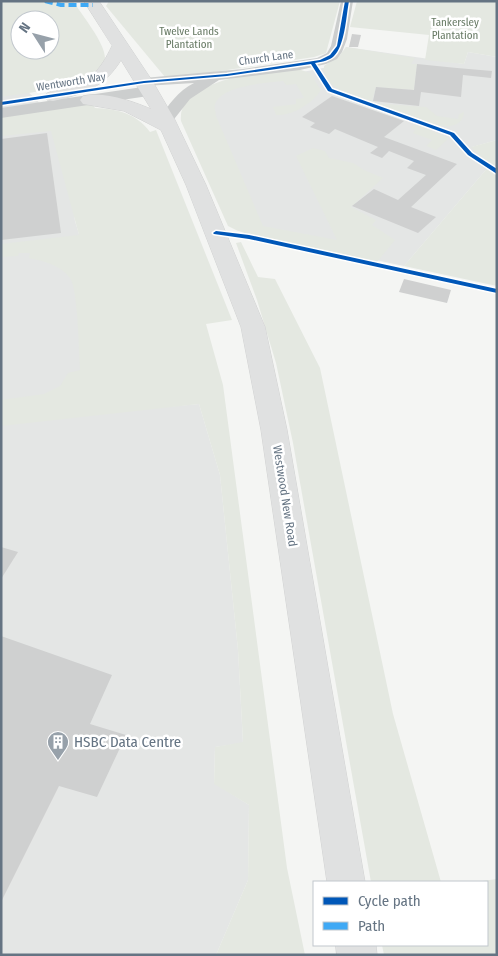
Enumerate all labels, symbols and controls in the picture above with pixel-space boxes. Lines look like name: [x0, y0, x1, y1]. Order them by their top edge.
north arrow: [10, 10, 60, 60]
park label: Tankersley Plantation: [431, 16, 479, 42]
text: N: [16, 19, 34, 36]
park label: Twelve Lands Plantation: [159, 25, 219, 51]
street label: Church Lane: [238, 48, 294, 68]
street label: Wentworth Way: [36, 70, 107, 94]
street label: Westwood New Road: [270, 444, 300, 548]
building icon: HSBC Data Centre: [46, 730, 70, 761]
place label: HSBC Data Centre: [74, 733, 181, 751]
legend: [313, 881, 488, 946]
text: Cycle path: [358, 892, 421, 910]
text: Path: [358, 917, 385, 935]

